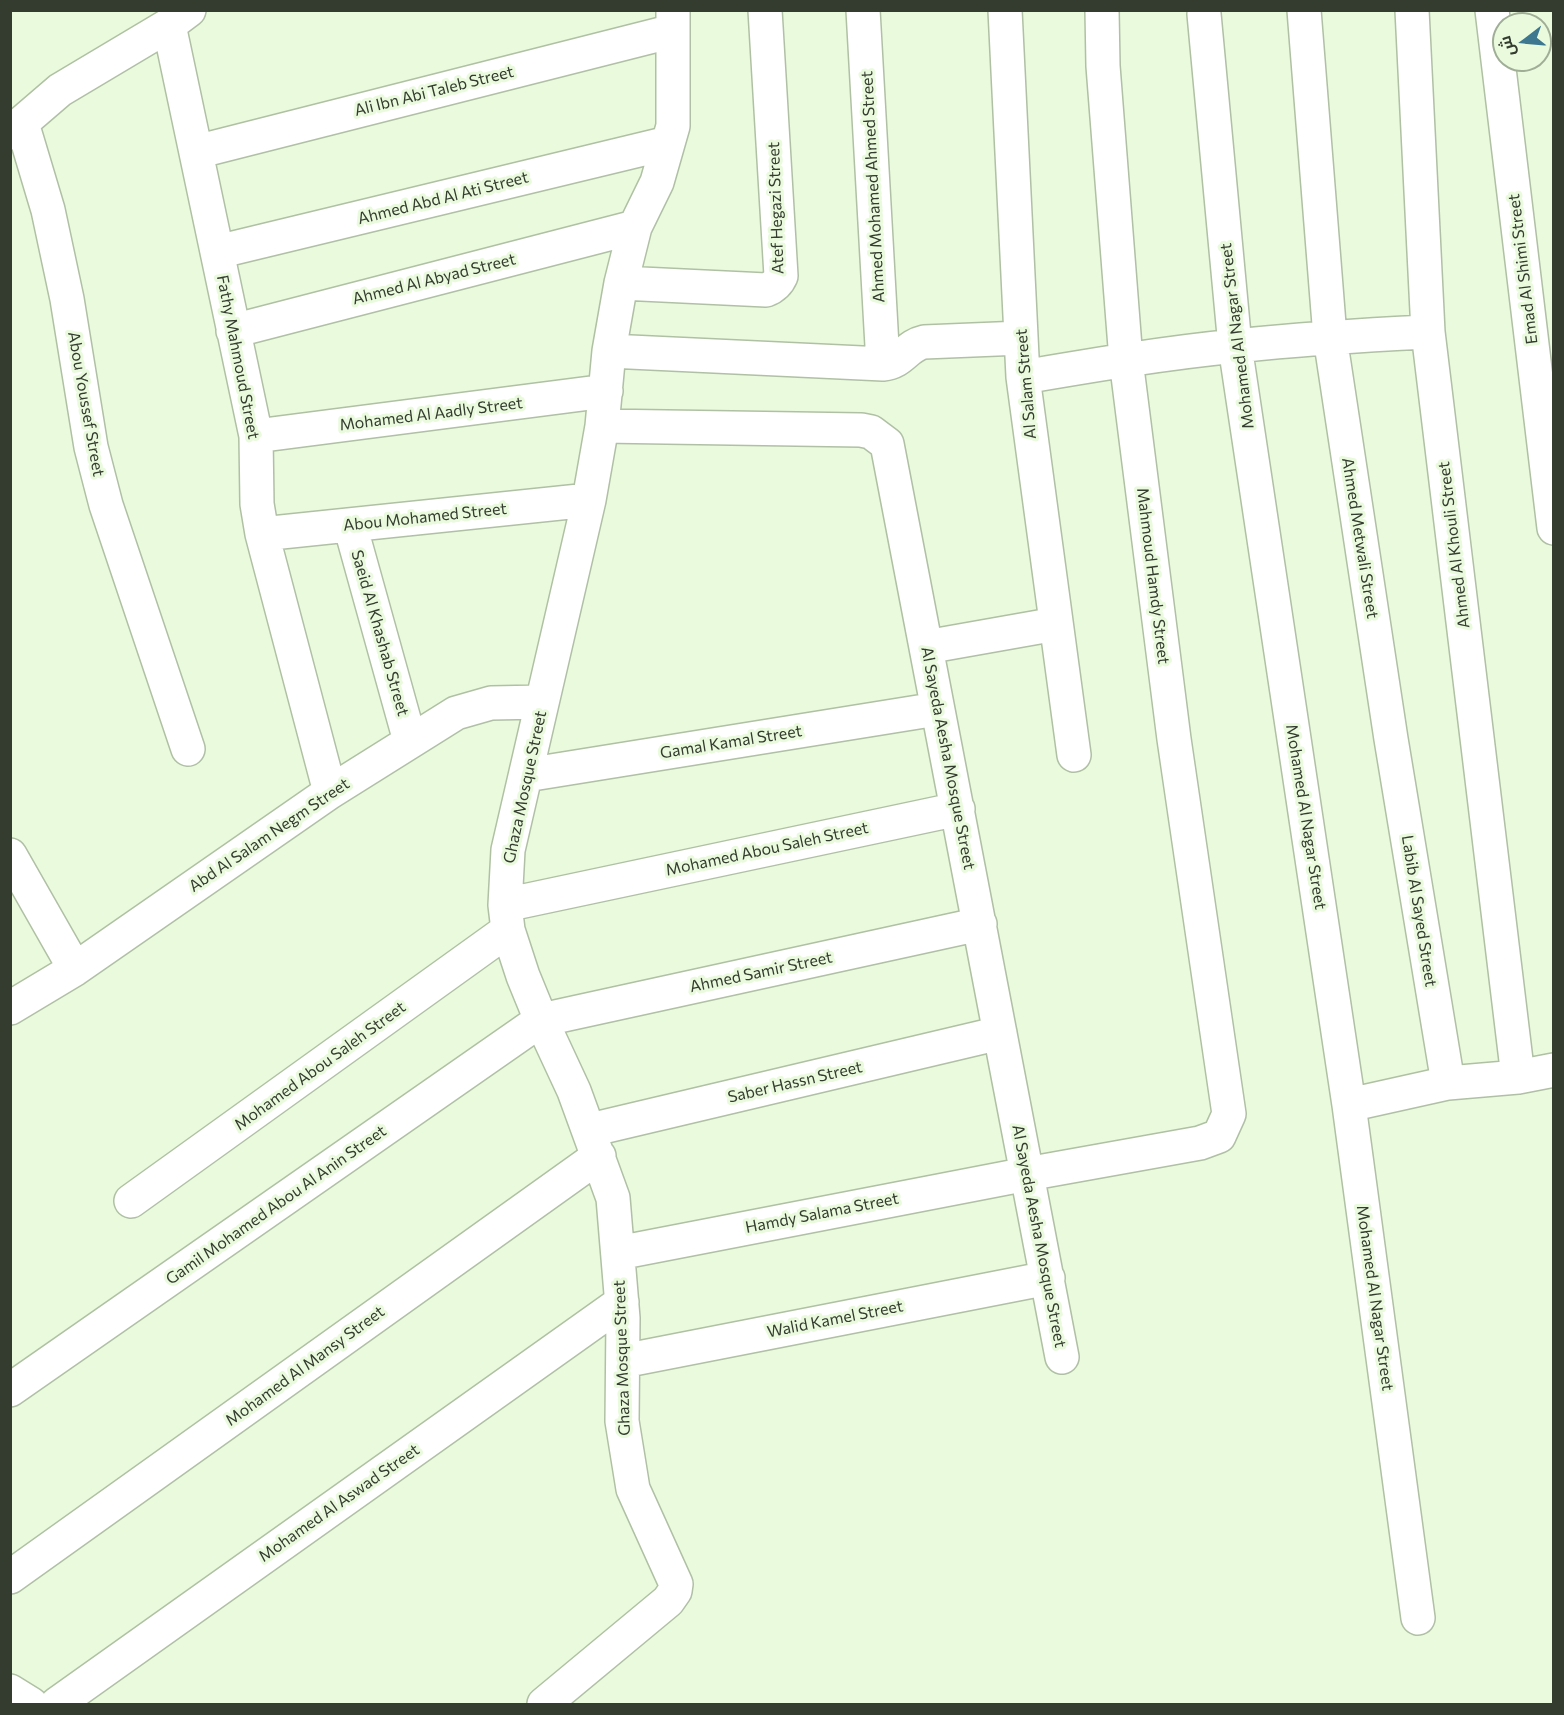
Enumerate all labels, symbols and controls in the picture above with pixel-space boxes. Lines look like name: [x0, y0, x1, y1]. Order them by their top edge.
north arrow: [1492, 12, 1552, 72]
text: ش: [1494, 34, 1518, 59]
street label: Ali Ibn Abi Taleb Street: [352, 62, 516, 120]
street label: Ahmed Mohamed Ahmed Street: [857, 71, 889, 303]
street label: Atef Hegazi Street: [764, 142, 788, 274]
street label: Ahmed Abd Al Ati Street: [356, 167, 530, 229]
street label: Emad Al Shimi Street: [1504, 193, 1542, 345]
street label: Mohamed Al Nagar Street: [1216, 242, 1258, 430]
street label: Ahmed Al Abyad Street: [350, 249, 518, 309]
street label: Fathy Mahmoud Street: [213, 273, 263, 441]
street label: Al Salam Street: [1012, 328, 1040, 440]
street label: Abou Youssef Street: [64, 330, 108, 478]
street label: Mohamed Al Aadly Street: [338, 393, 524, 435]
street label: Ahmed Metwali Street: [1338, 456, 1382, 620]
street label: Ahmed Al Khouli Street: [1434, 460, 1474, 630]
street label: Mahmoud Hamdy Street: [1133, 487, 1173, 665]
street label: Abou Mohamed Street: [342, 499, 508, 535]
street label: Saeid Al Khashab Street: [347, 548, 413, 718]
street label: Al Sayeda Aesha Mosque Street: [917, 645, 979, 871]
street label: Ghaza Mosque Street: [499, 709, 551, 865]
street label: Gamal Kamal Street: [659, 721, 803, 763]
street label: Mohamed Al Nagar Street: [1282, 723, 1330, 911]
street label: Abd Al Salam Negm Street: [185, 774, 353, 896]
street label: Mohamed Abou Saleh Street: [664, 818, 870, 880]
street label: Labib Al Sayed Street: [1398, 834, 1440, 988]
street label: Ahmed Samir Street: [688, 947, 834, 997]
street label: Mohamed Abou Saleh Street: [231, 997, 409, 1135]
street label: Saber Hassn Street: [726, 1057, 864, 1107]
street label: Gamil Mohamed Abou Al Anin Street: [162, 1121, 390, 1289]
street label: Al Sayeda Aesha Mosque Street: [1008, 1123, 1070, 1349]
street label: Hamdy Salama Street: [744, 1189, 900, 1237]
street label: Mohamed Al Nagar Street: [1352, 1204, 1398, 1392]
street label: Ghaza Mosque Street: [610, 1280, 634, 1436]
street label: Walid Kamel Street: [765, 1296, 905, 1342]
street label: Mohamed Al Mansy Street: [222, 1302, 388, 1430]
street label: Mohamed Al Aswad Street: [255, 1440, 423, 1566]

